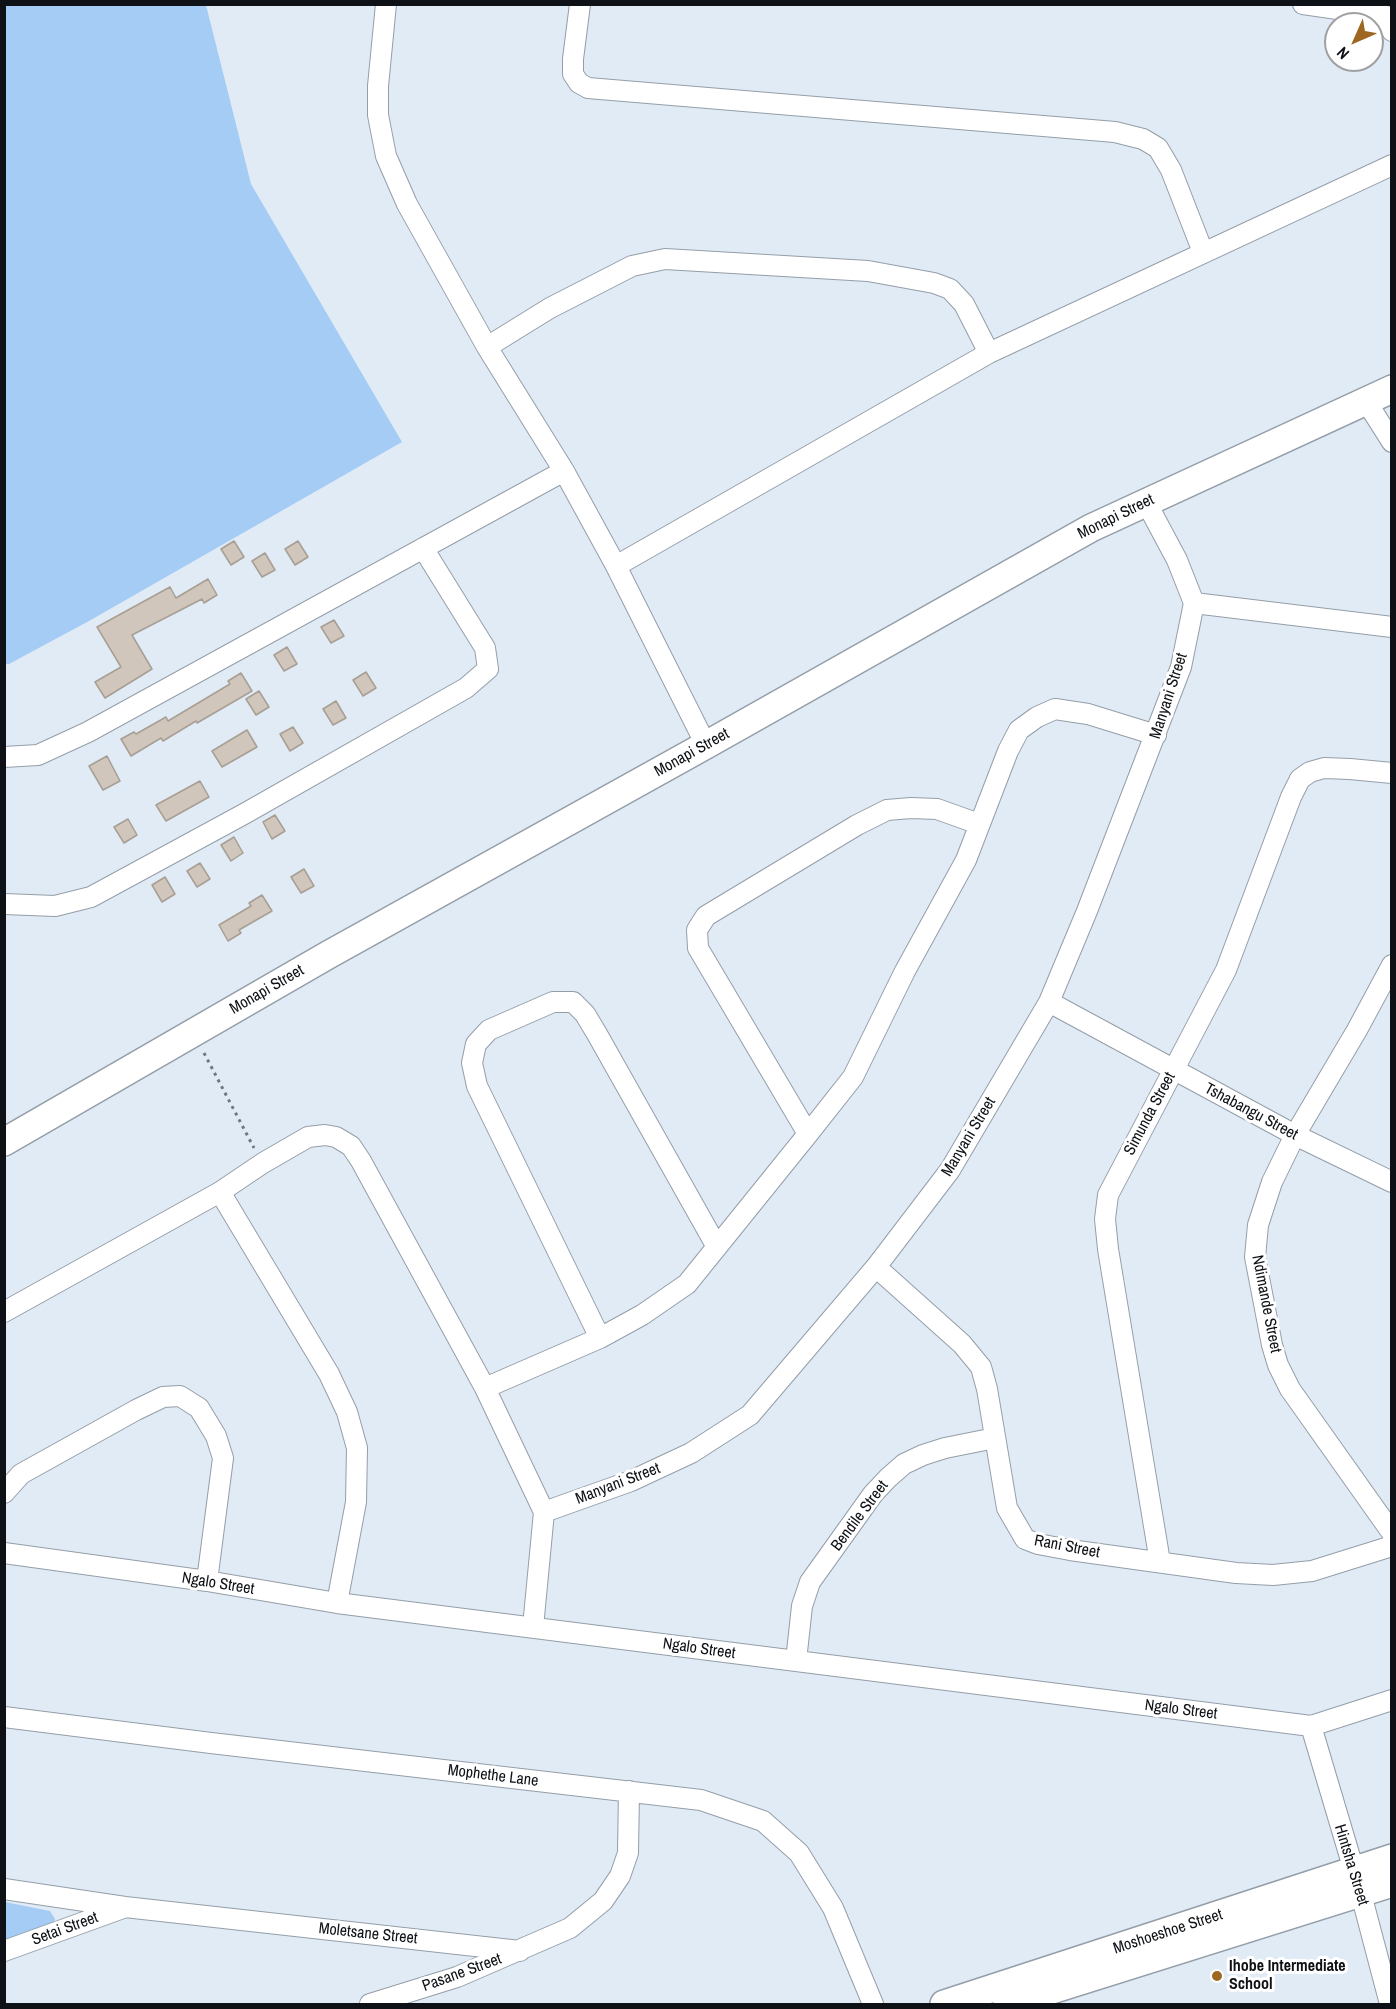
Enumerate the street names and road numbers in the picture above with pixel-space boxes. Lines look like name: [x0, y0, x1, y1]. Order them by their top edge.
street label: Monapi Street: [1075, 490, 1157, 544]
street label: Manyani Street: [1146, 651, 1192, 741]
street label: Monapi Street: [651, 725, 733, 781]
street label: Monapi Street: [227, 961, 307, 1019]
street label: Simunda Street: [1120, 1069, 1180, 1159]
street label: Tshabangu Street: [1201, 1079, 1301, 1145]
street label: Manyani Street: [938, 1094, 1000, 1180]
street label: Ndimande Street: [1247, 1253, 1285, 1355]
street label: Manyani Street: [573, 1459, 663, 1509]
street label: Bendile Street: [827, 1477, 893, 1555]
street label: Rani Street: [1033, 1531, 1101, 1563]
street label: Ngalo Street: [180, 1569, 256, 1599]
street label: Ngalo Street: [662, 1634, 736, 1664]
street label: Ngalo Street: [1144, 1696, 1218, 1724]
street label: Mophethe Lane: [447, 1761, 539, 1791]
street label: Hintsha Street: [1330, 1822, 1372, 1908]
street label: Moshoeshoe Street: [1111, 1905, 1225, 1959]
street label: Setai Street: [29, 1908, 101, 1950]
street label: Moletsane Street: [318, 1919, 418, 1949]
street label: Pasane Street: [420, 1950, 504, 1996]

